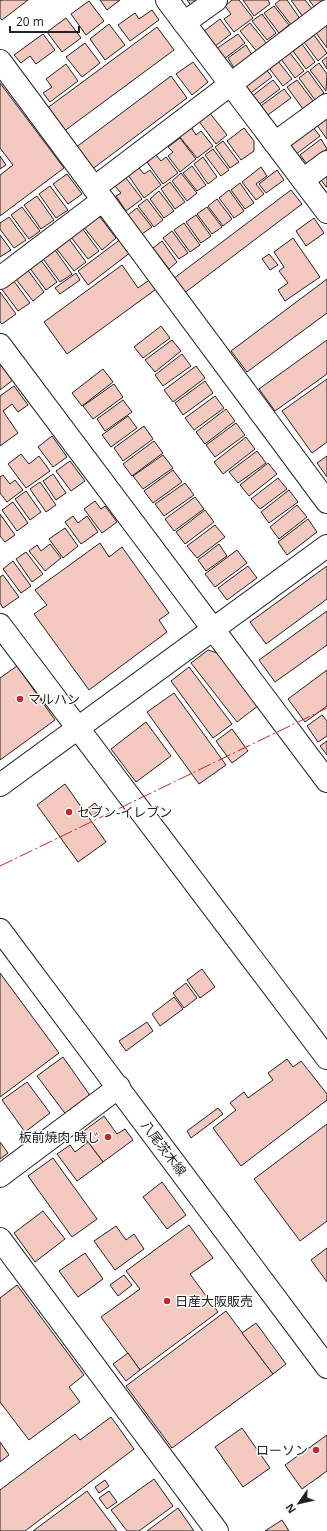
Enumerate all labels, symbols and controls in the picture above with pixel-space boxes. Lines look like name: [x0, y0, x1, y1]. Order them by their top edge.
scale bar: [10, 8, 79, 34]
text: 20 m: [16, 13, 44, 30]
place label: マルハン: [28, 690, 80, 708]
marker: マルハン: [15, 694, 25, 704]
place label: セブン-イレブン: [77, 803, 172, 821]
marker: セブン-イレブン: [64, 807, 74, 817]
street label: 八尾茨木線: [137, 1117, 191, 1179]
place label: 板前焼肉 時じ: [19, 1128, 100, 1146]
marker: 板前焼肉 時じ: [103, 1132, 113, 1142]
place label: 日産大阪販売: [175, 1292, 253, 1310]
marker: 日産大阪販売: [162, 1296, 172, 1306]
place label: ローソン: [256, 1441, 308, 1459]
marker: ローソン: [311, 1445, 321, 1455]
north arrow: [279, 1483, 319, 1523]
text: N: [282, 1501, 299, 1517]

